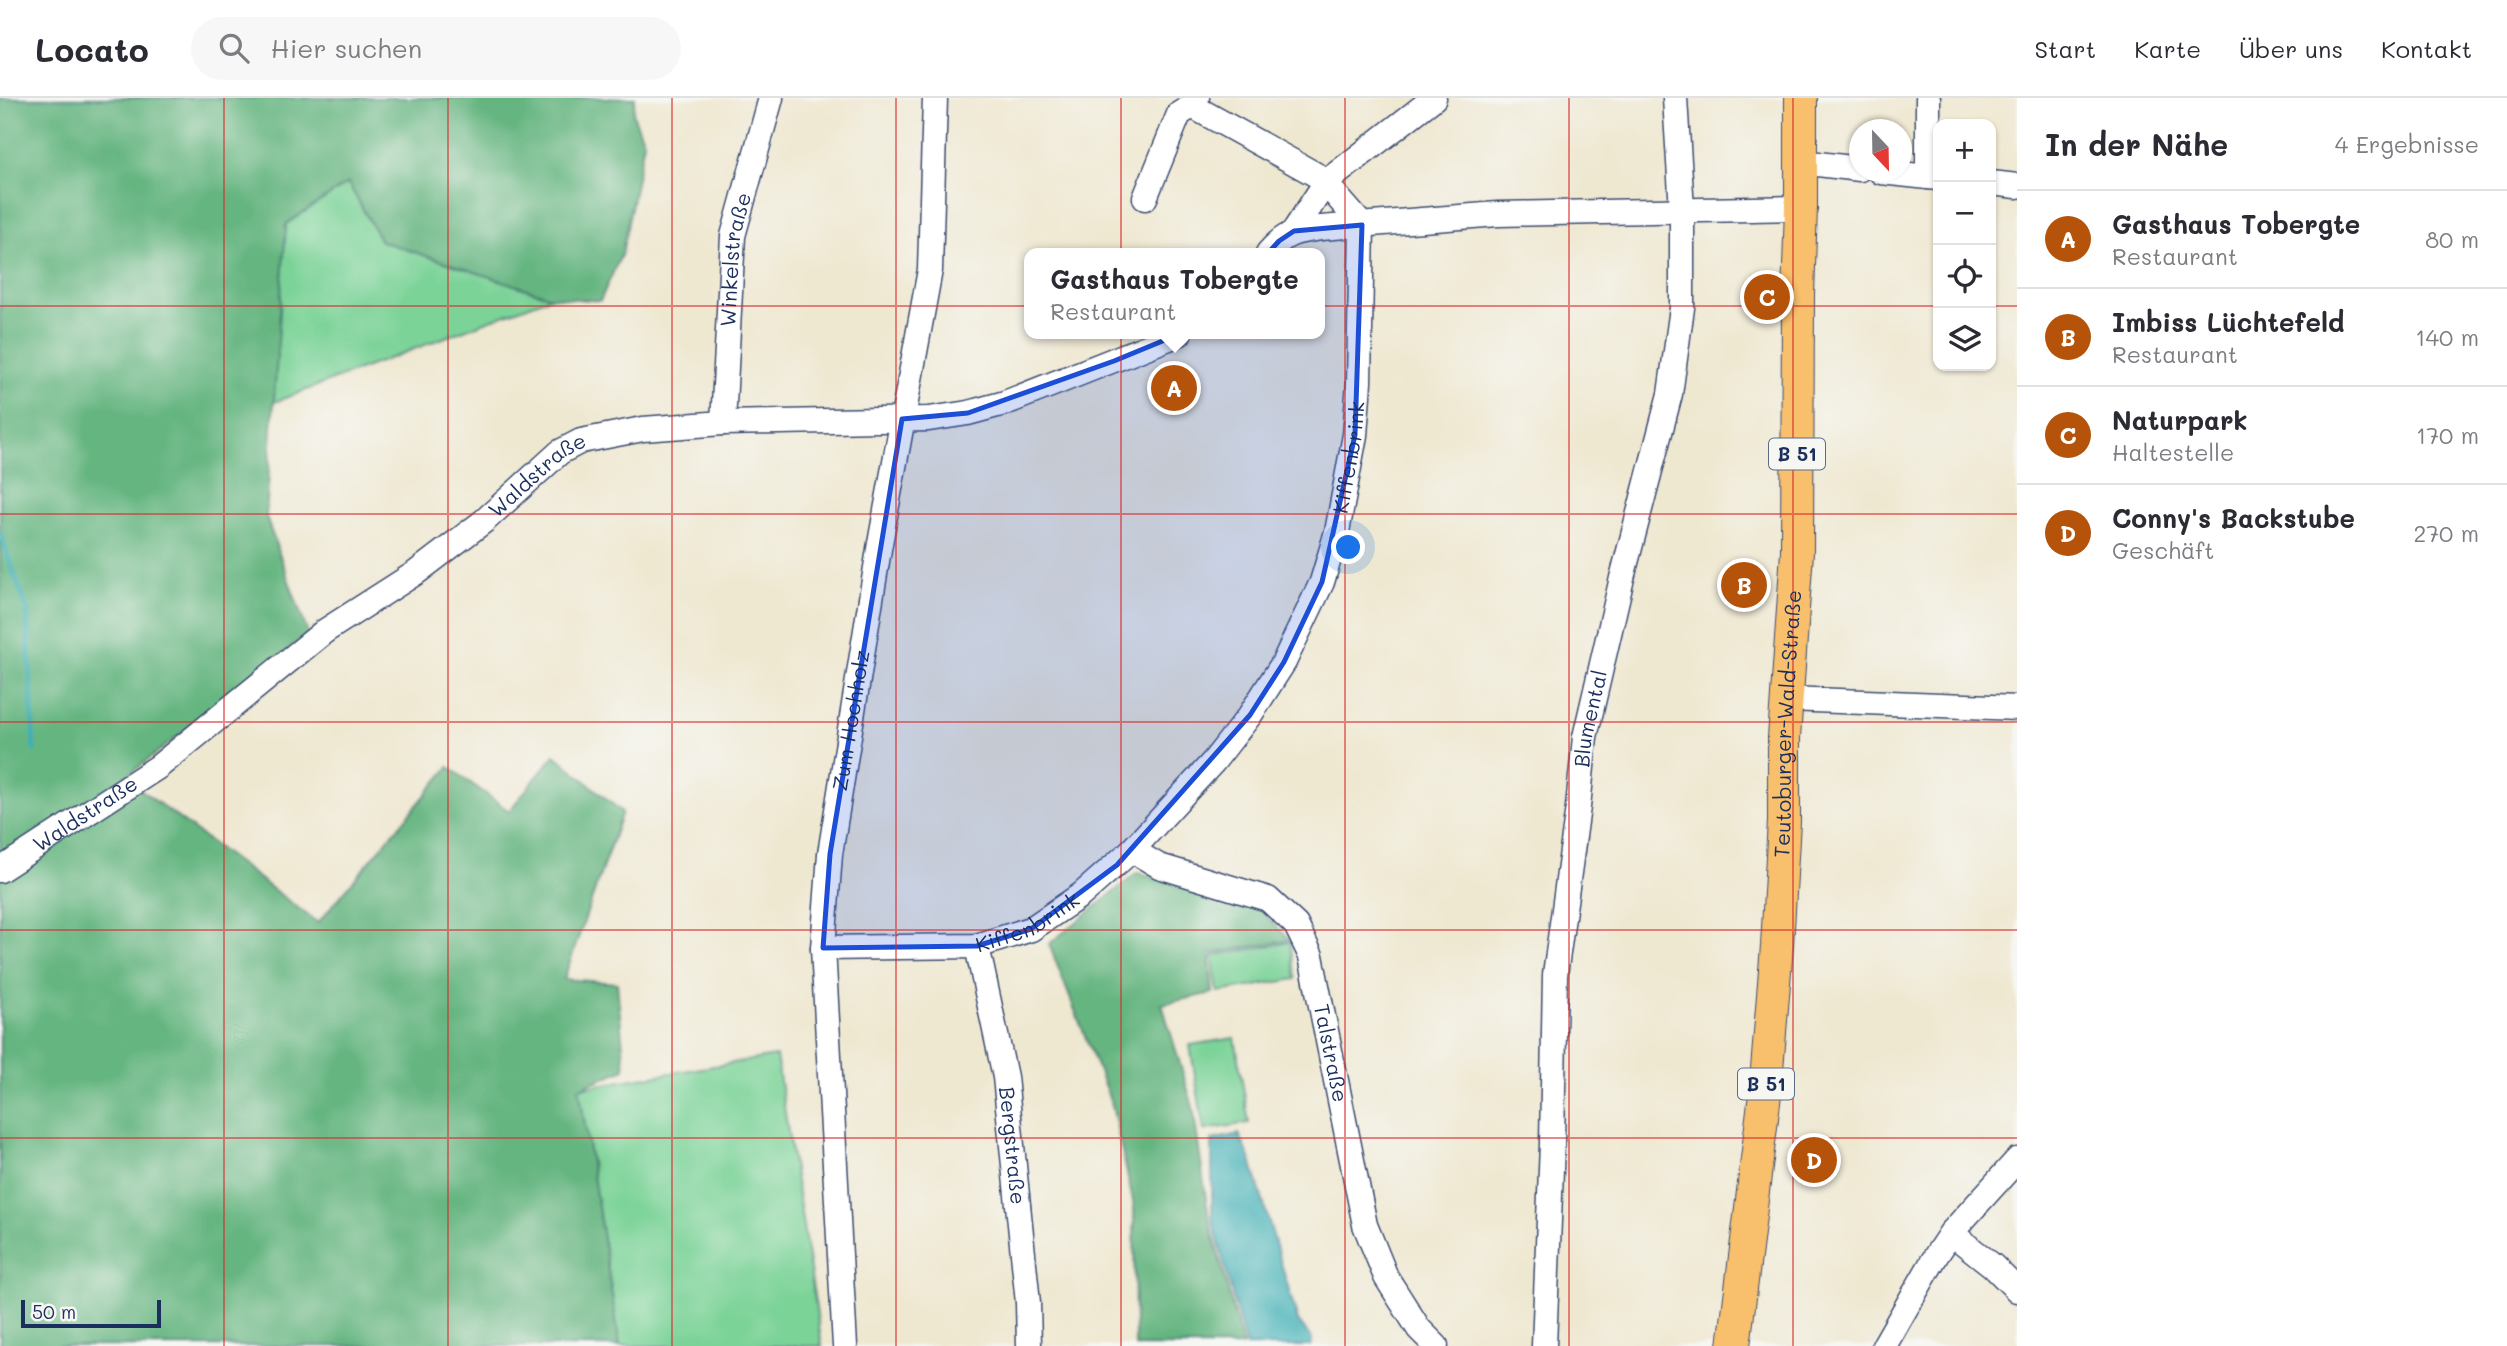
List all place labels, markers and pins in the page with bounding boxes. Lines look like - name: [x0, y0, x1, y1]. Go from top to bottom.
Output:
- pin: C: [1744, 271, 1790, 323]
- pin: A: [1151, 362, 1197, 414]
- pin: B: [1721, 559, 1767, 611]
- pin: D: [1791, 1134, 1837, 1186]

